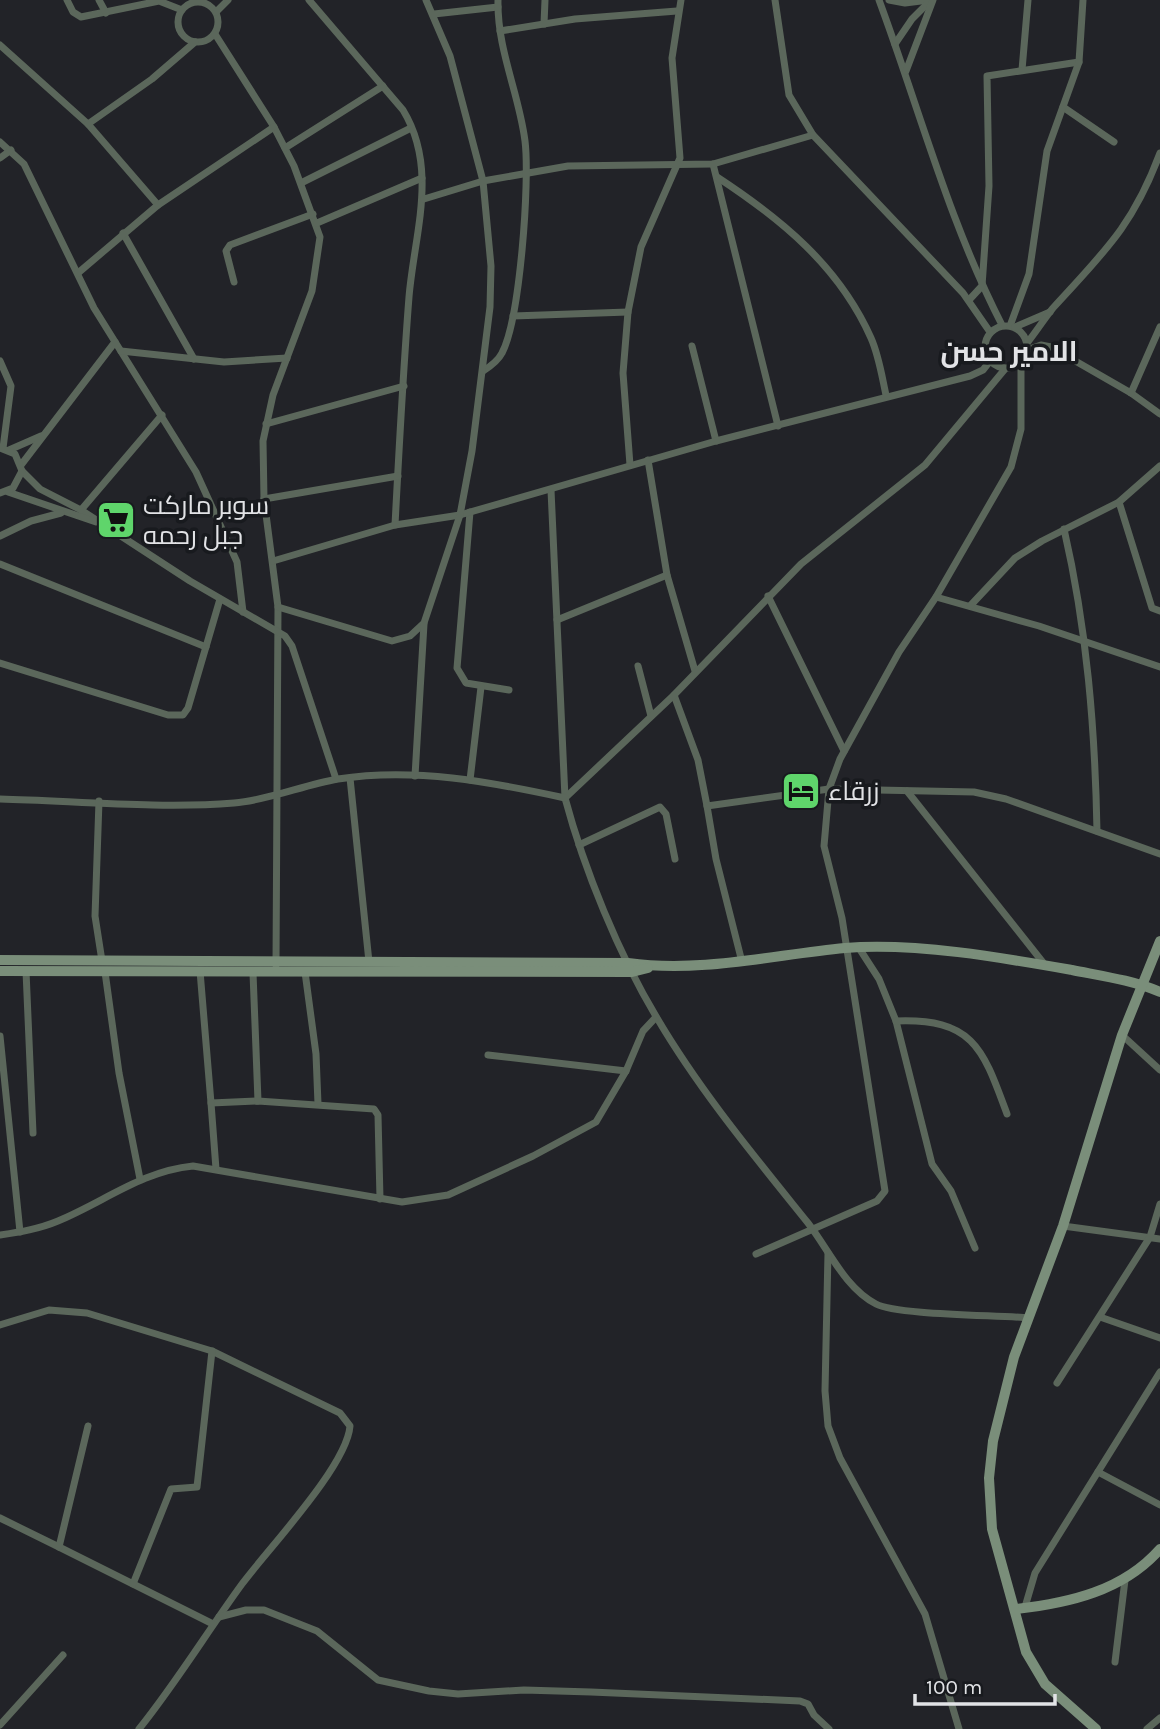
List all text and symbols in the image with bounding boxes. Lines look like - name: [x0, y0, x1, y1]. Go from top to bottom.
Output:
- district label: الامير حسن: [941, 335, 1077, 368]
- place label: سوبر ماركت جبل رحمه: [143, 490, 269, 551]
- supermarket icon: سوبر ماركت جبل رحمه: [95, 499, 137, 541]
- hotel icon: زرقاء: [780, 770, 822, 812]
- place label: زرقاء: [828, 776, 879, 807]
- scale bar: [915, 1662, 1055, 1706]
- text: 100 m: [926, 1675, 983, 1699]

